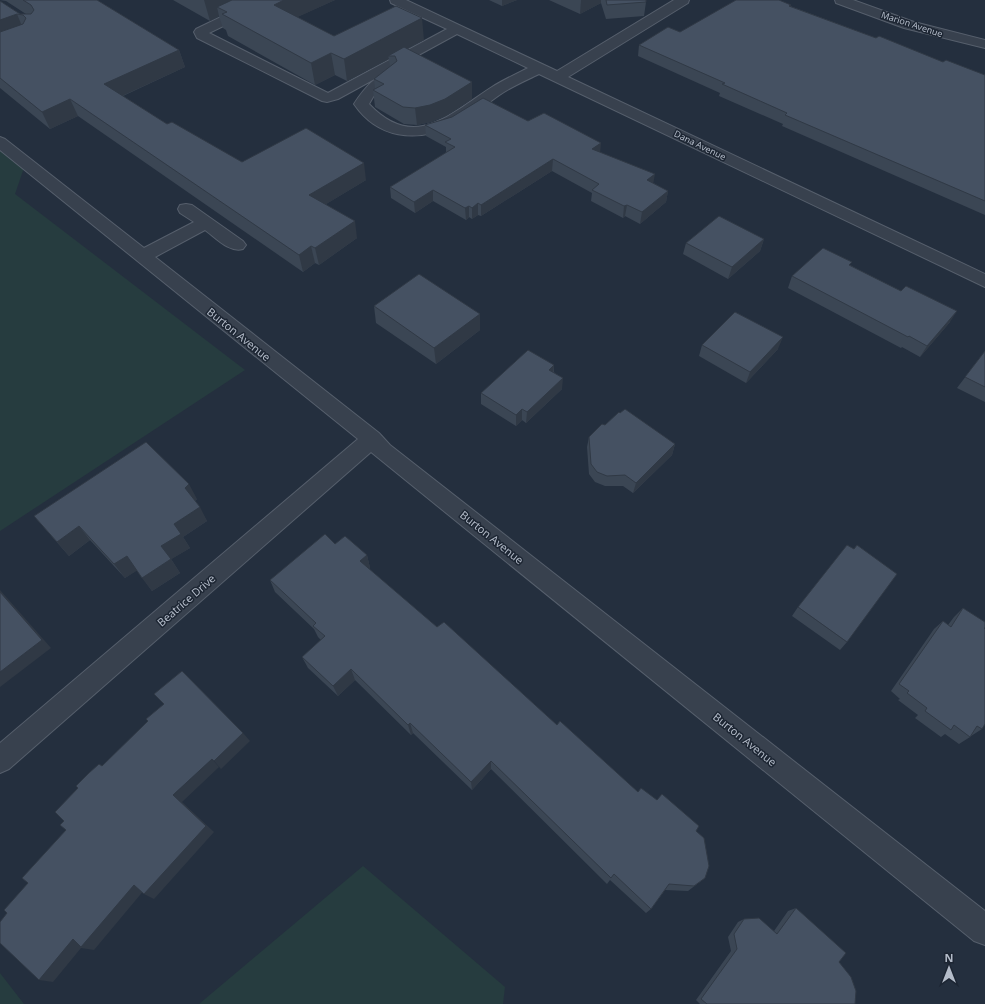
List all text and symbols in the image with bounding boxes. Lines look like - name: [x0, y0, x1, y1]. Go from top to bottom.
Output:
- street label: Marion Avenue: [879, 8, 945, 40]
- street label: Dana Avenue: [672, 127, 728, 163]
- street label: Burton Avenue: [204, 304, 274, 364]
- street label: Burton Avenue: [457, 507, 527, 567]
- street label: Beatrice Drive: [154, 571, 218, 629]
- street label: Burton Avenue: [710, 709, 780, 769]
- north arrow: [929, 948, 969, 988]
- text: N: [945, 950, 953, 965]

